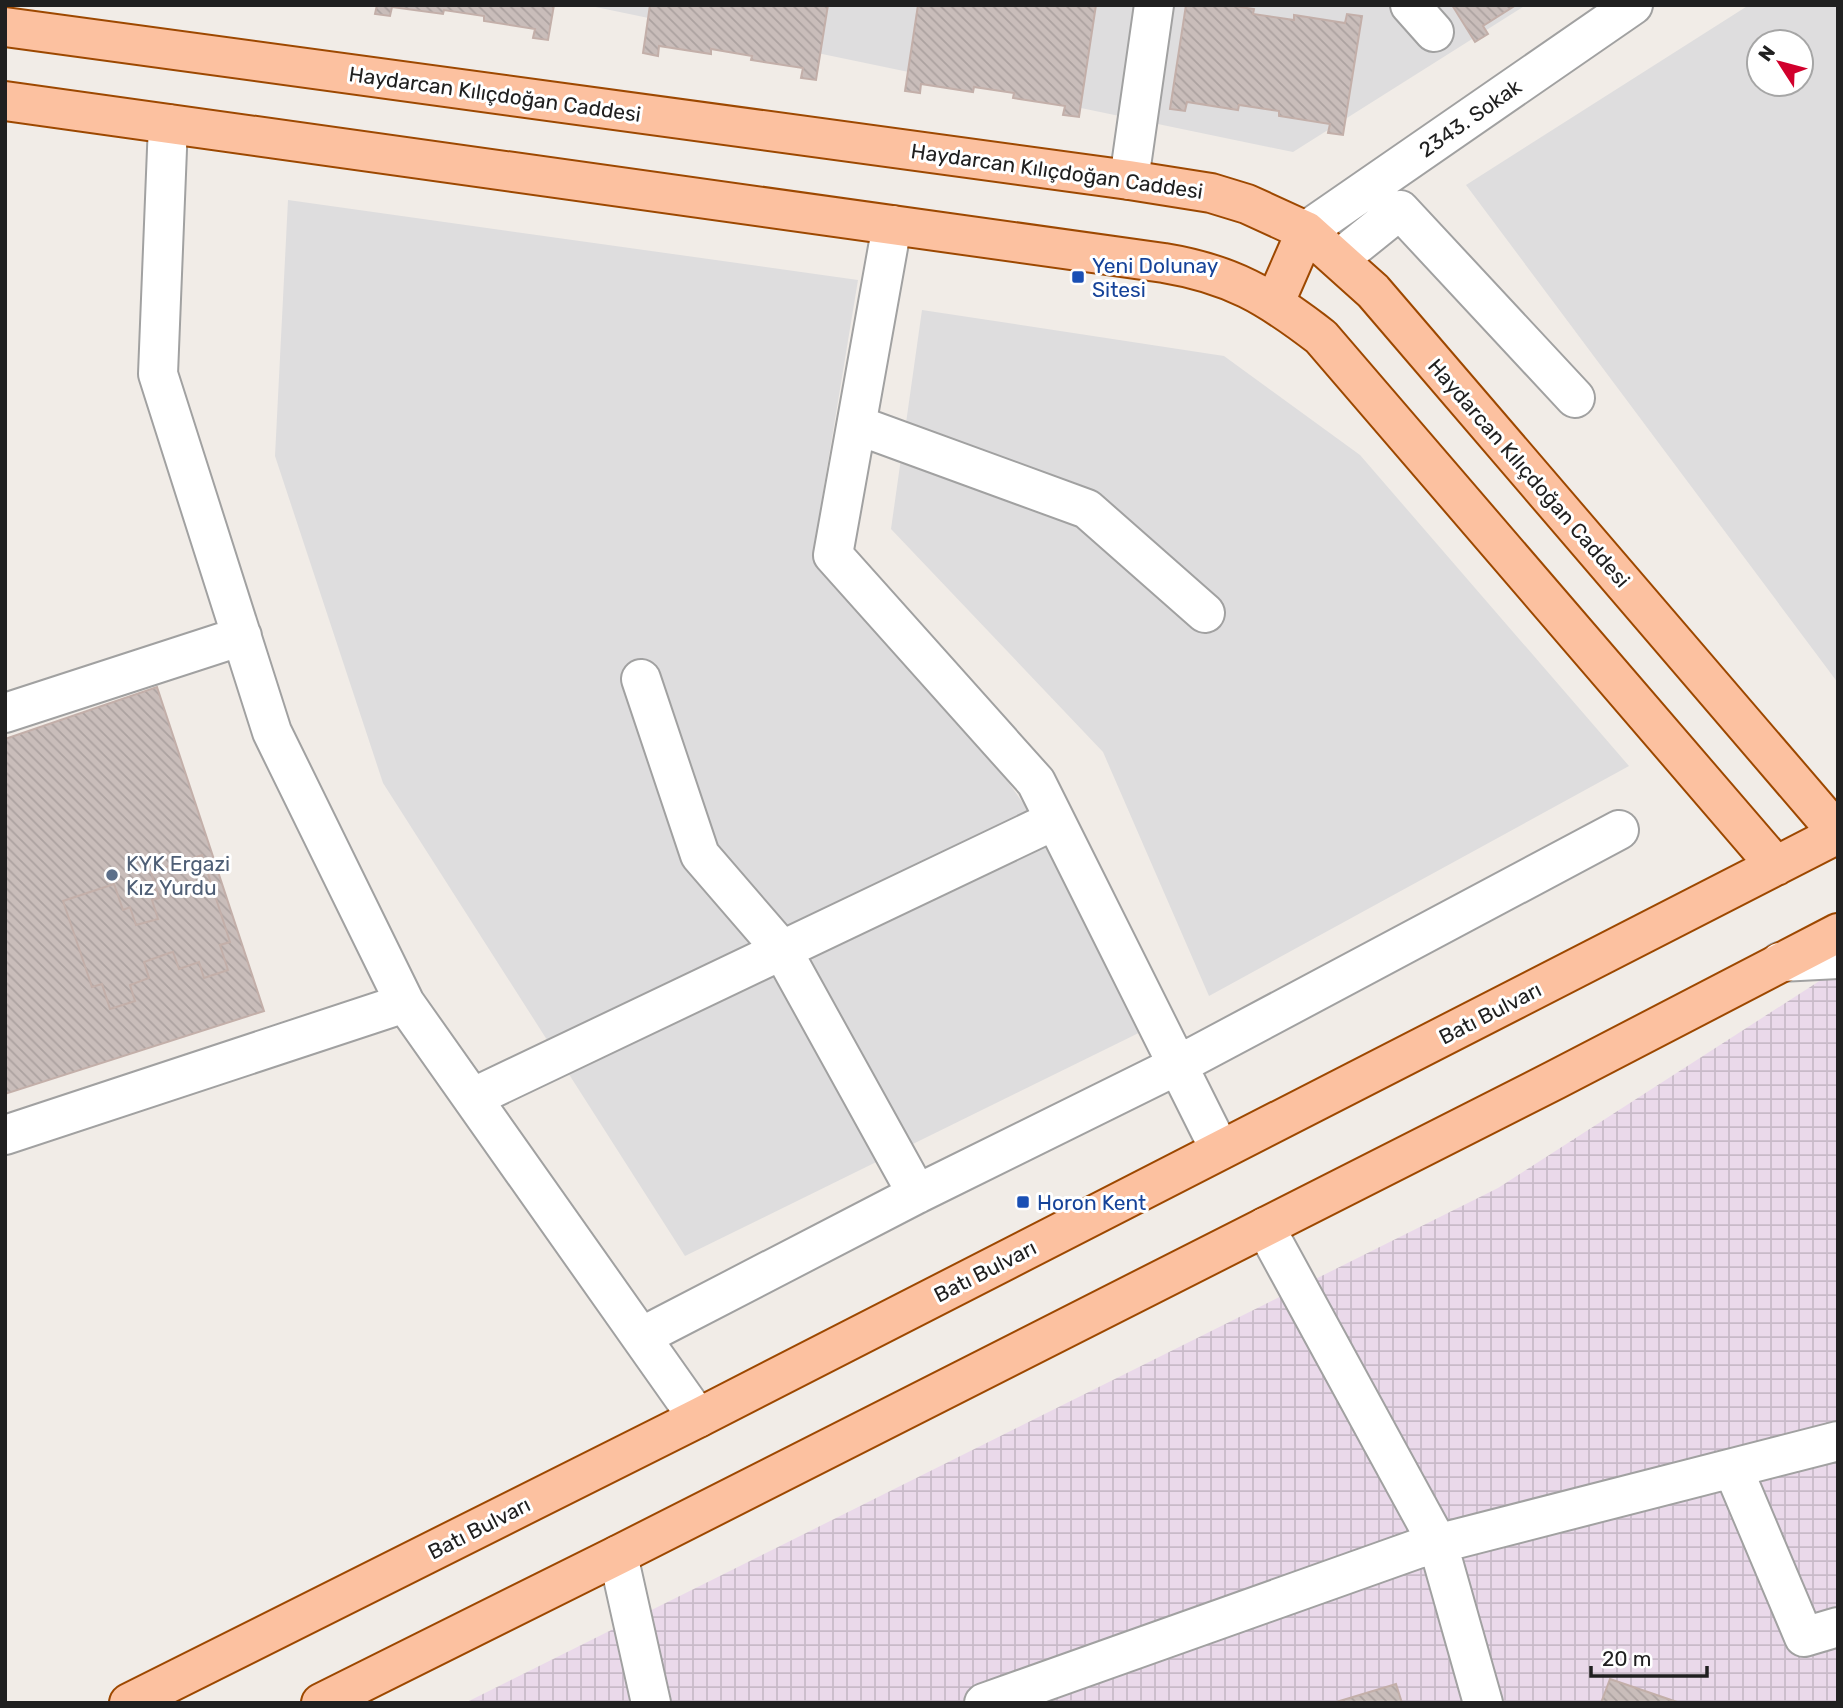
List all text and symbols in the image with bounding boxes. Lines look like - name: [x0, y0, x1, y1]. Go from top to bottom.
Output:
- north arrow: [1745, 28, 1815, 98]
- text: N: [1753, 41, 1780, 66]
- street label: Haydarcan Kılıçdoğan Caddesi: [347, 61, 643, 127]
- street label: 2343. Sokak: [1414, 73, 1526, 162]
- street label: Haydarcan Kılıçdoğan Caddesi: [909, 138, 1205, 204]
- place label: Yeni Dolunay Sitesi: [1092, 253, 1219, 302]
- marker: Yeni Dolunay Sitesi: [1070, 269, 1086, 285]
- street label: Haydarcan Kılıçdoğan Caddesi: [1423, 354, 1635, 592]
- place label: KYK Ergazi Kız Yurdu: [126, 851, 230, 900]
- marker: KYK Ergazi Kız Yurdu: [104, 867, 120, 883]
- street label: Batı Bulvarı: [1435, 977, 1545, 1049]
- place label: Horon Kent: [1037, 1190, 1146, 1215]
- marker: Horon Kent: [1015, 1194, 1031, 1210]
- street label: Batı Bulvarı: [930, 1235, 1040, 1307]
- street label: Batı Bulvarı: [424, 1492, 534, 1564]
- scale bar: [1591, 1634, 1706, 1678]
- text: 20 m: [1602, 1646, 1651, 1671]

